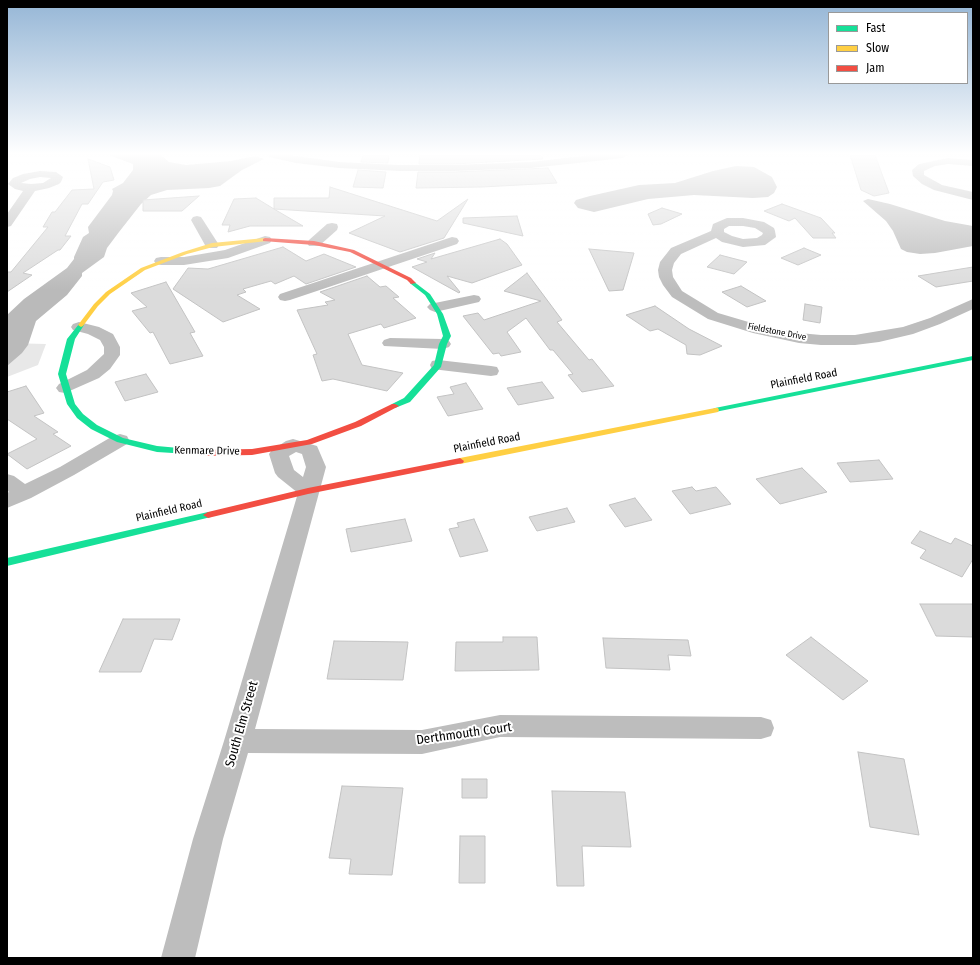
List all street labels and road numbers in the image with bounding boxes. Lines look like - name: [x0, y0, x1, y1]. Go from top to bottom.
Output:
- street label: Fieldstone Drive: [747, 321, 807, 343]
- street label: Plainfield Road: [769, 366, 839, 392]
- street label: Plainfield Road: [452, 430, 522, 456]
- street label: Kenmare Drive: [174, 444, 240, 458]
- street label: Plainfield Road: [134, 497, 204, 525]
- street label: South Elm Street: [222, 679, 262, 769]
- street label: Derthmouth Court: [415, 720, 513, 748]

